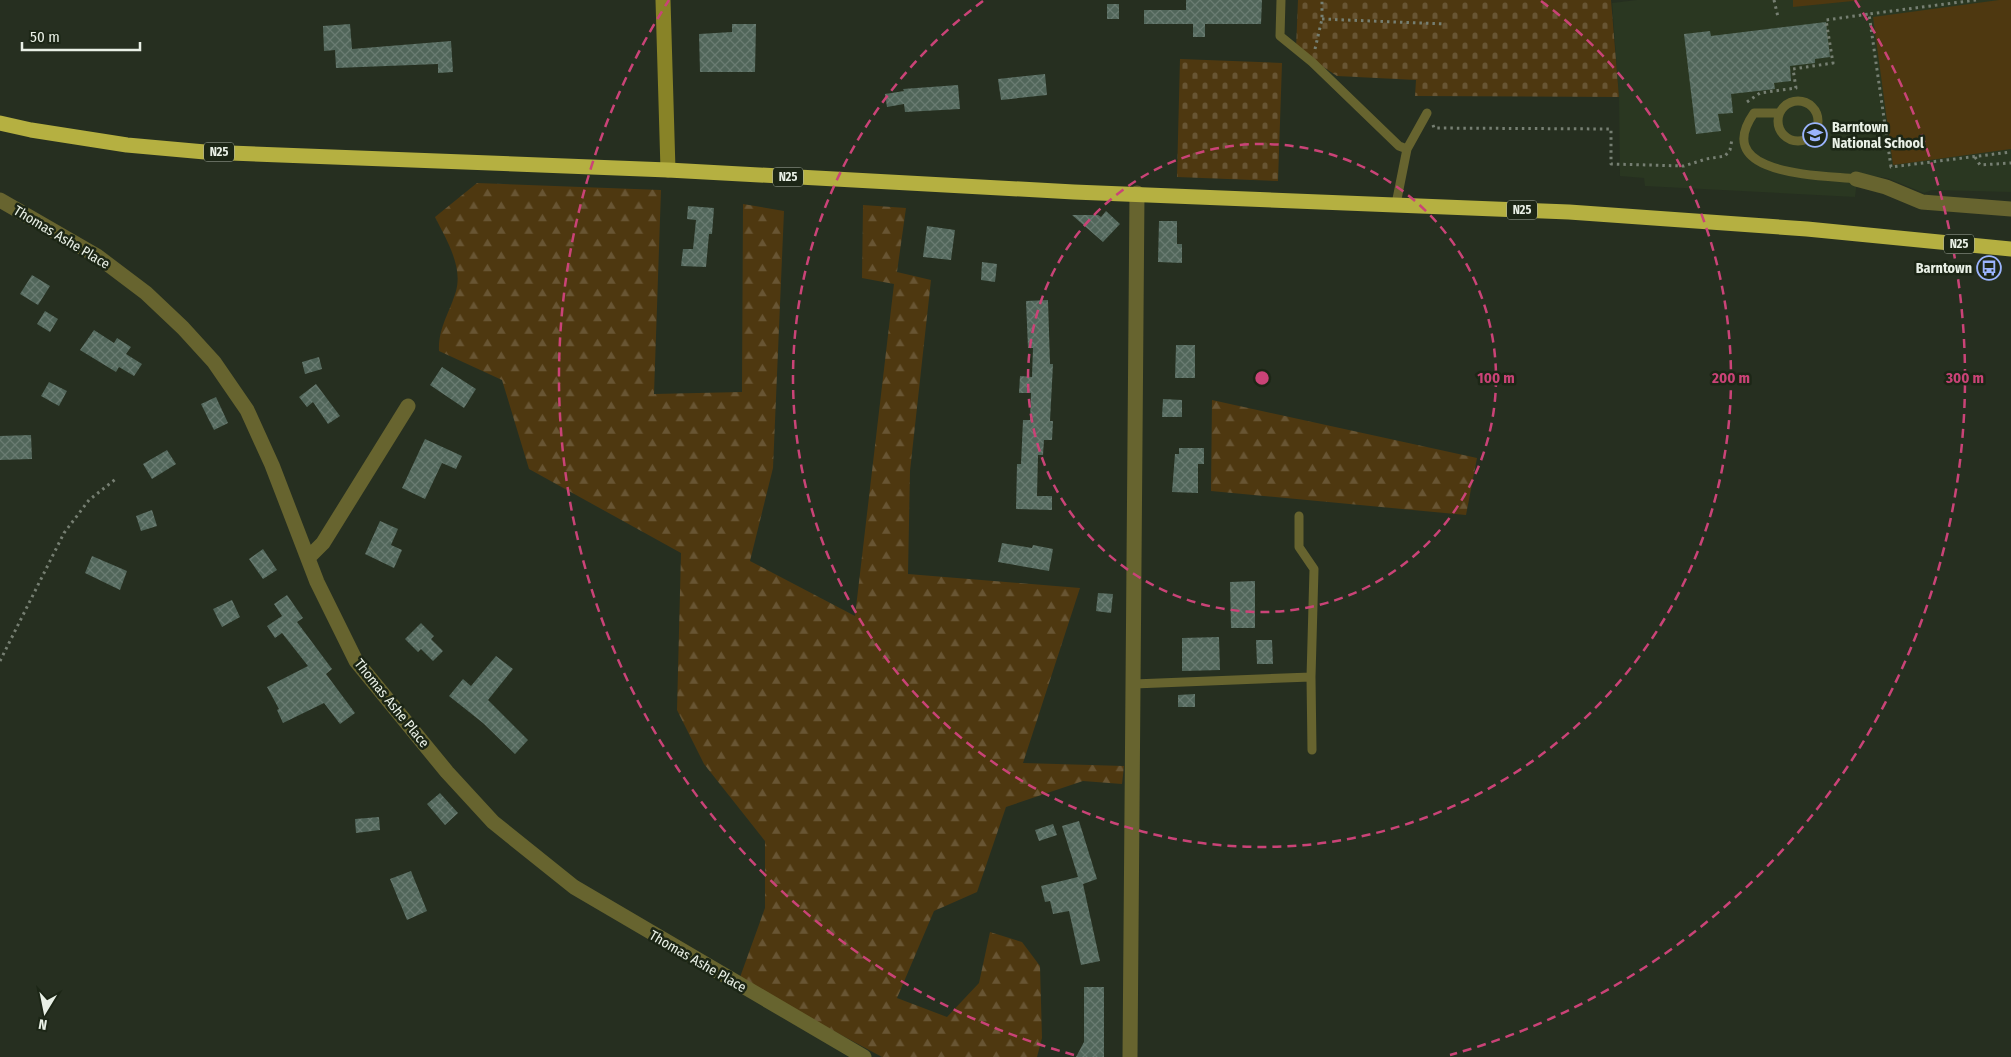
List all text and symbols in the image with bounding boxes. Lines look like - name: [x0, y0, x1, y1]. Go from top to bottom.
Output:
- scale bar: [22, 20, 140, 52]
- text: 50 m: [30, 28, 60, 46]
- place label: Barntown National School: [1832, 119, 1924, 152]
- school or university icon: Barntown National School: [1802, 122, 1828, 148]
- road number: N25: [204, 142, 234, 162]
- road number: N25: [773, 168, 803, 186]
- road number: N25: [1507, 200, 1537, 220]
- street label: Thomas Ashe Place: [11, 202, 113, 273]
- road number: N25: [1944, 234, 1974, 253]
- bus stop icon: Barntown: [1976, 255, 2002, 281]
- place label: Barntown: [1916, 260, 1972, 277]
- centre of rings: [1253, 369, 1271, 387]
- text: 100 m: [1477, 369, 1515, 387]
- text: 200 m: [1711, 369, 1750, 387]
- text: 300 m: [1945, 369, 1984, 387]
- street label: Thomas Ashe Place: [351, 656, 433, 751]
- street label: Thomas Ashe Place: [646, 927, 749, 996]
- north arrow: [20, 987, 70, 1037]
- text: N: [37, 1015, 48, 1033]

